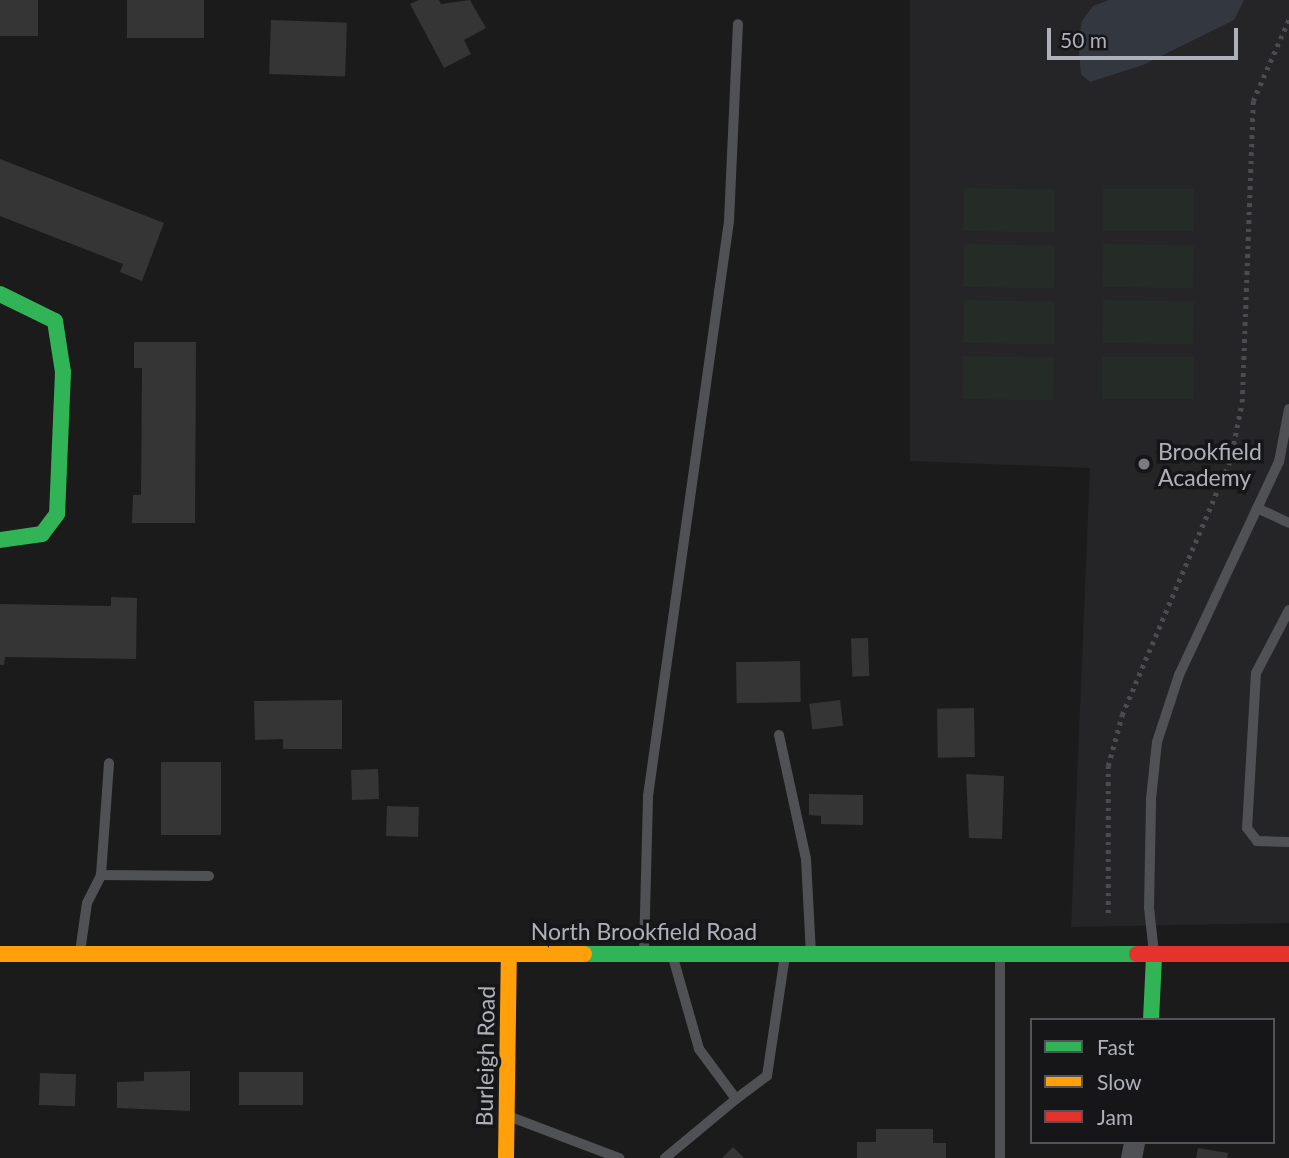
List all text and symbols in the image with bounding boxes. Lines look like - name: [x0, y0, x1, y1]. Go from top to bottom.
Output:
- scale bar: [1051, 14, 1242, 58]
- text: 50 m: [1060, 27, 1107, 52]
- place label: Brookfield Academy: [1158, 437, 1262, 491]
- marker: Brookfield Academy: [1136, 456, 1152, 472]
- street label: North Brookfield Road: [531, 917, 757, 945]
- street label: Burleigh Road: [470, 985, 500, 1127]
- legend: [1030, 1018, 1275, 1144]
- text: Fast: [1097, 1034, 1134, 1059]
- text: Slow: [1097, 1069, 1141, 1094]
- text: Jam: [1097, 1104, 1133, 1129]

